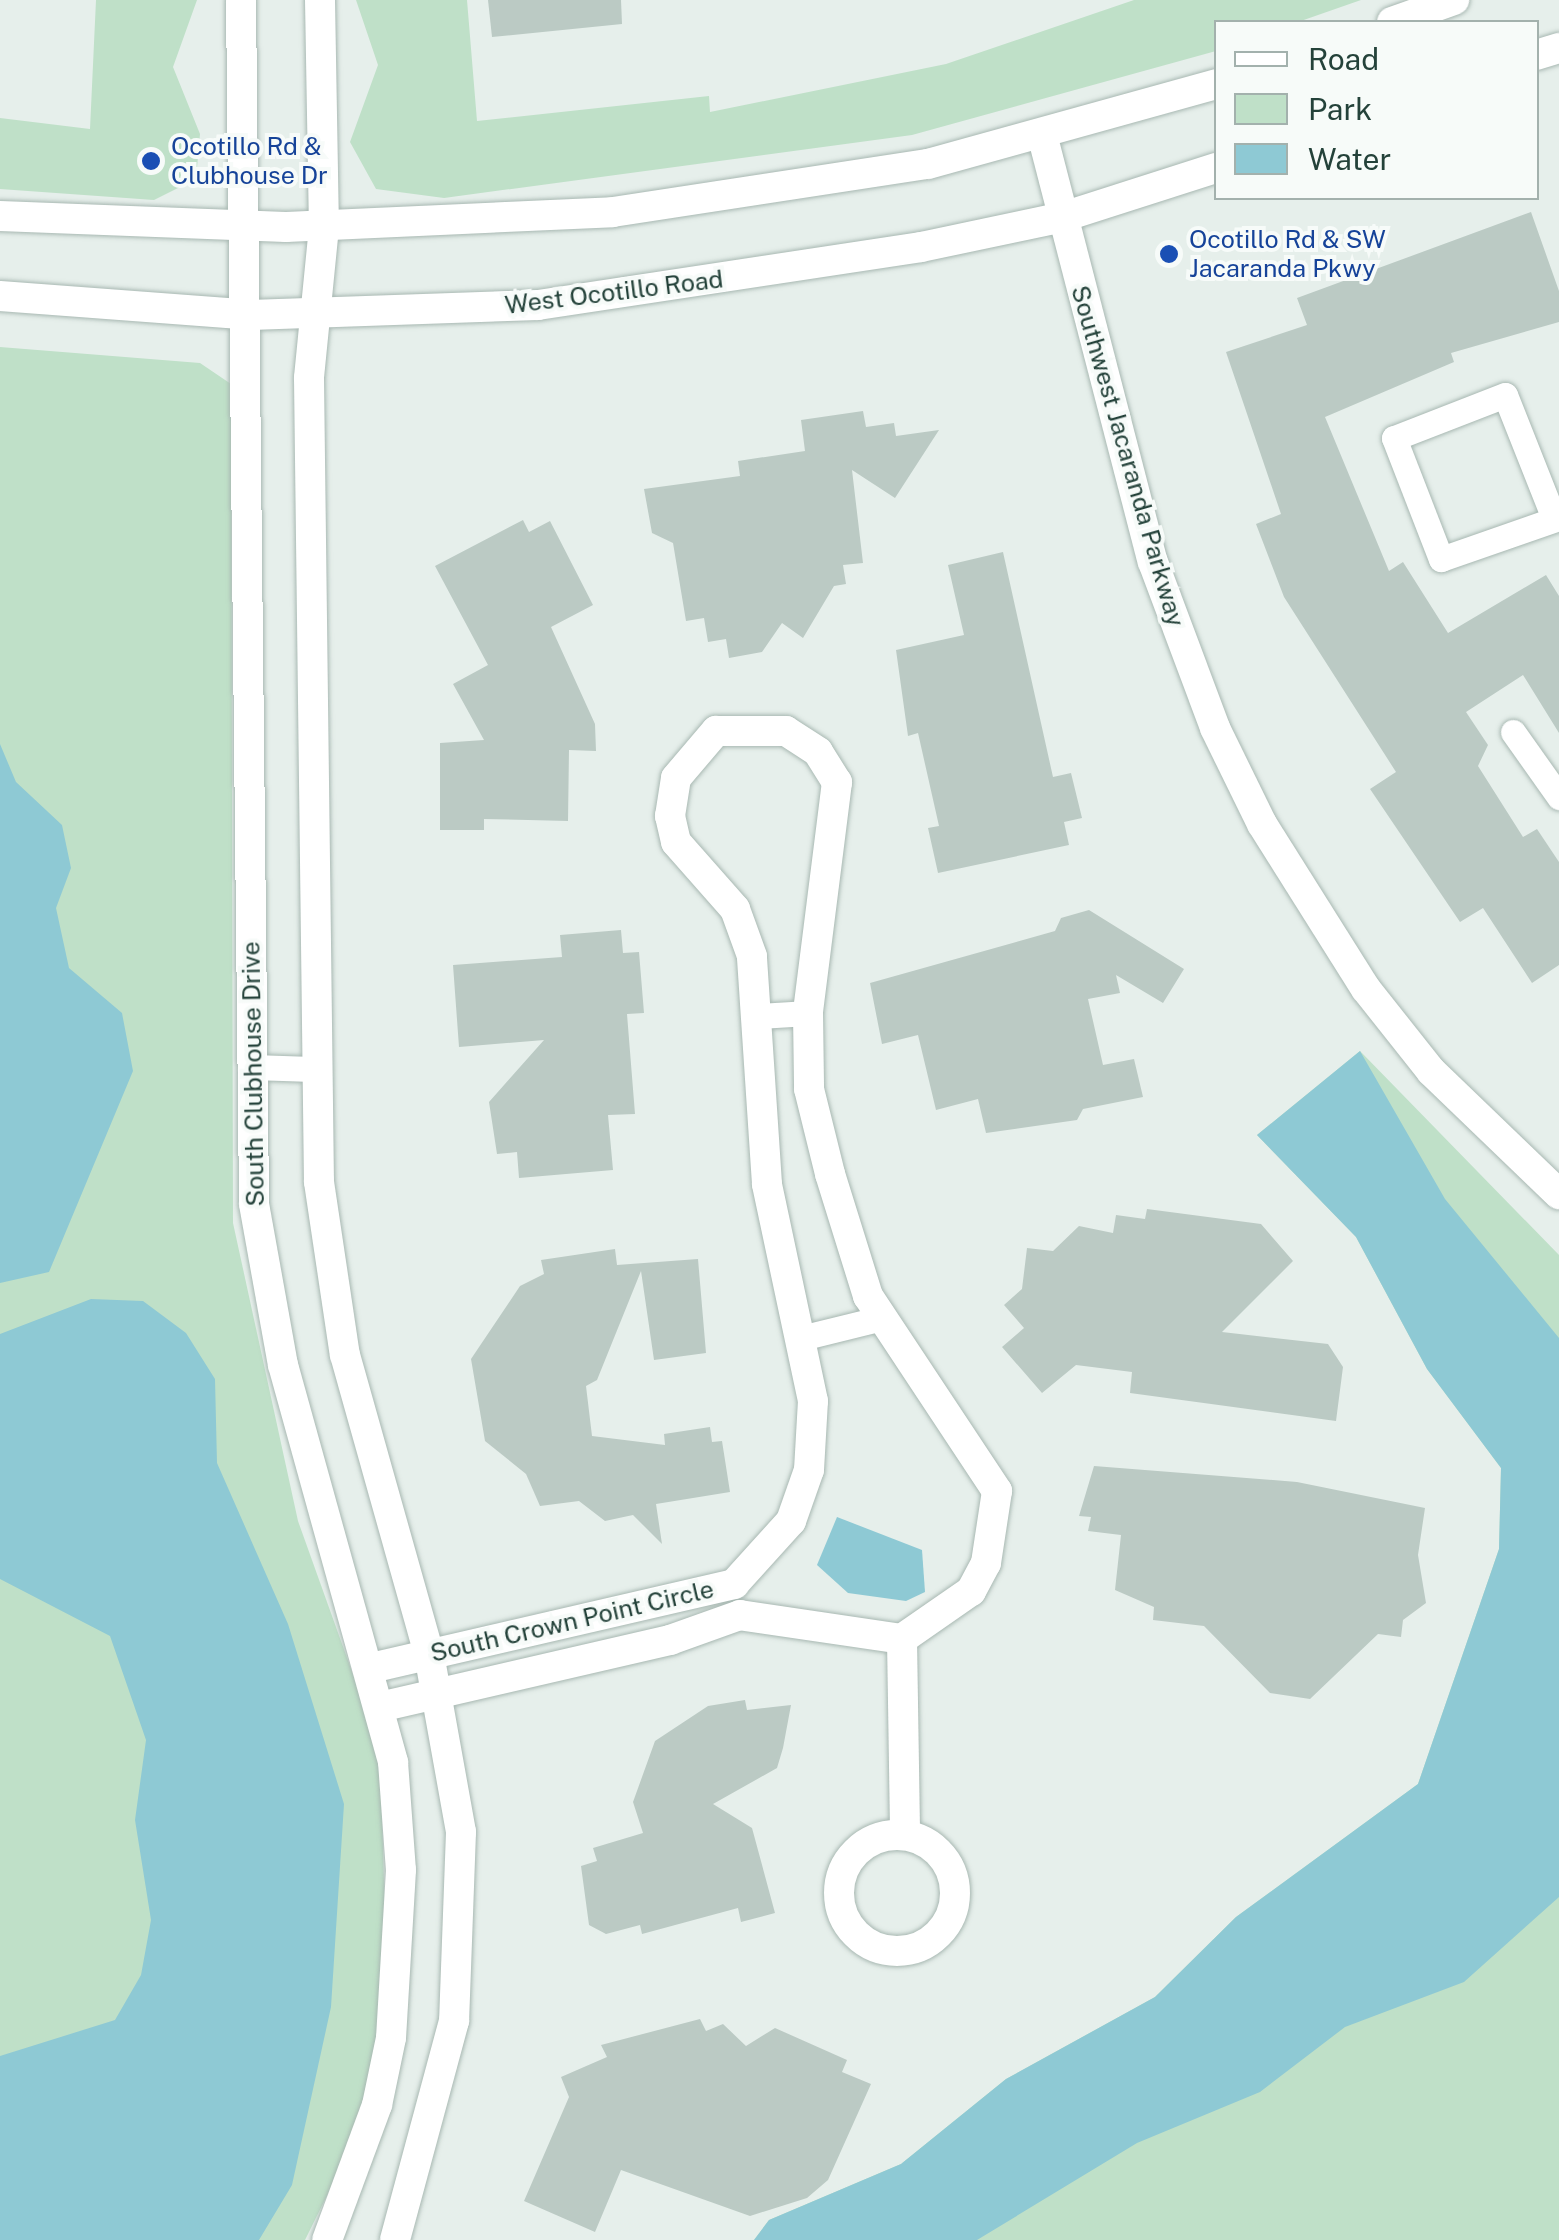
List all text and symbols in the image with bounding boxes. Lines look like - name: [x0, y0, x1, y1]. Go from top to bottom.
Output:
- legend: [1214, 20, 1539, 200]
- text: Road: [1308, 41, 1379, 77]
- text: Park: [1308, 91, 1372, 127]
- place label: Ocotillo Rd & Clubhouse Dr: [171, 132, 328, 191]
- text: Water: [1308, 141, 1391, 177]
- marker: Ocotillo Rd & Clubhouse Dr: [140, 150, 162, 172]
- place label: Ocotillo Rd & SW Jacaranda Pkwy: [1189, 225, 1386, 284]
- marker: Ocotillo Rd & SW Jacaranda Pkwy: [1158, 243, 1180, 265]
- street label: West Ocotillo Road: [503, 264, 725, 320]
- street label: Southwest Jacaranda Parkway: [1065, 282, 1191, 630]
- street label: South Clubhouse Drive: [236, 941, 270, 1207]
- street label: South Crown Point Circle: [427, 1574, 717, 1668]

